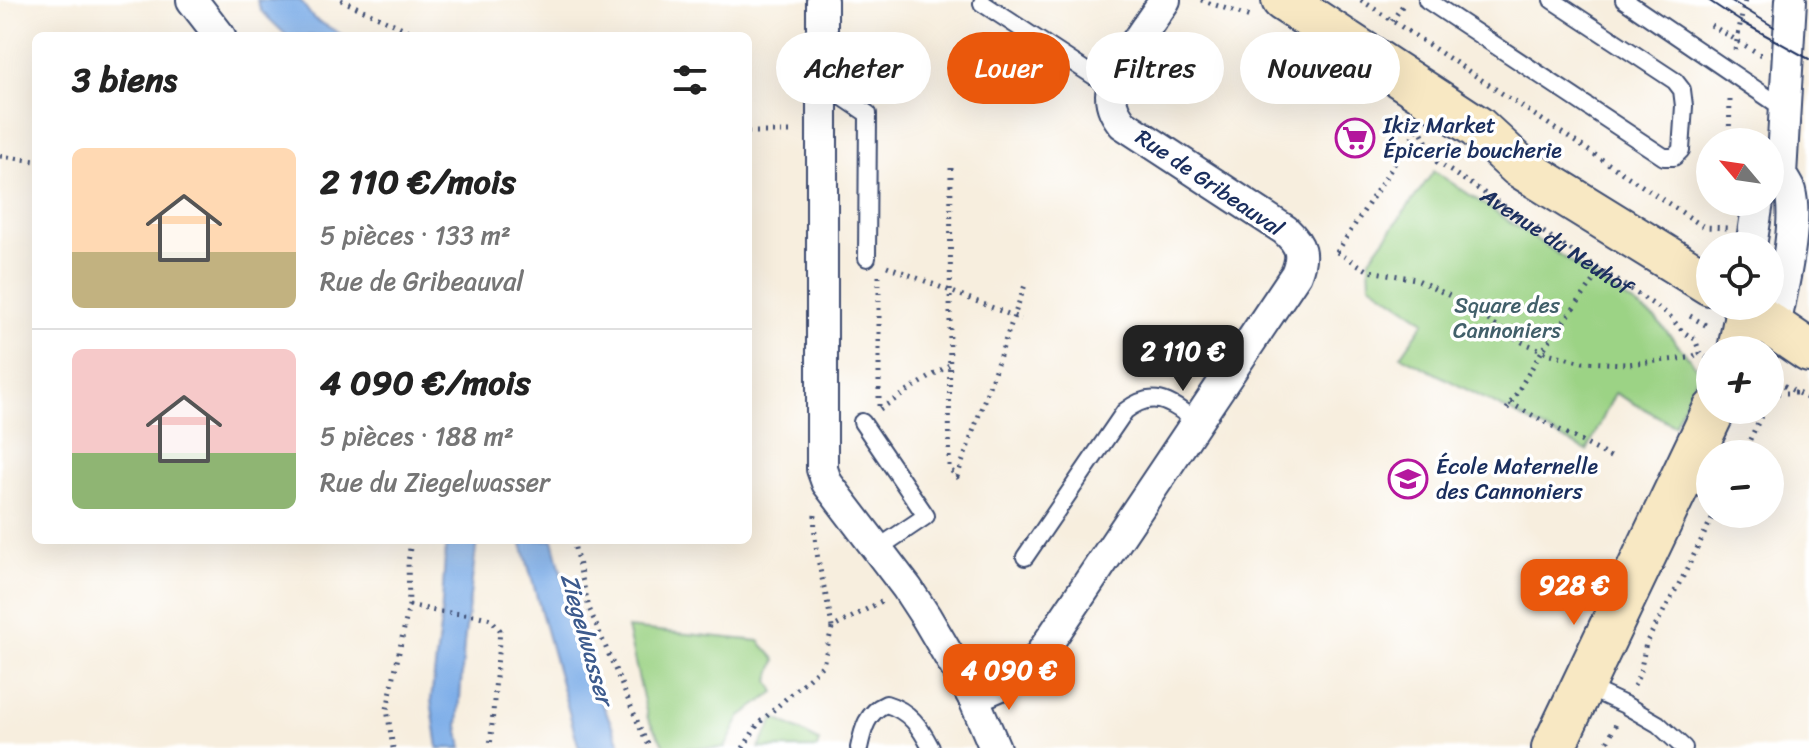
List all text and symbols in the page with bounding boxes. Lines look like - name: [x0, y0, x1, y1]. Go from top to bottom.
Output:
- chip: Acheter: [776, 32, 931, 104]
- chip: Louer: [947, 32, 1070, 104]
- chip: Filtres: [1086, 32, 1224, 104]
- chip: Nouveau: [1240, 32, 1400, 104]
- text: 3 biens: [72, 50, 177, 110]
- icon: filters: [668, 58, 712, 102]
- place label: Ikiz Market Épicerie boucherie: [1382, 106, 1562, 170]
- supermarket icon: Ikiz Market Épicerie boucherie: [1334, 117, 1376, 159]
- street label: Rue de Gribeauval: [1127, 118, 1293, 247]
- north arrow: [1696, 128, 1784, 216]
- map controls: [1696, 128, 1784, 528]
- text: 2 110 €/mois: [320, 152, 516, 212]
- street label: Avenue du Neuhof: [1472, 176, 1643, 307]
- icon: home: [136, 180, 232, 276]
- text: 5 pièces · 133 m²: [320, 212, 511, 258]
- button: locate: [1696, 232, 1784, 320]
- text: Rue de Gribeauval: [320, 258, 524, 304]
- park label: Square des Cannoniers: [1453, 286, 1562, 350]
- pin: 2 110 €: [1109, 325, 1257, 393]
- text: 2 110 €: [1141, 328, 1225, 374]
- button: +: [1696, 336, 1784, 424]
- text: 4 090 €/mois: [320, 353, 531, 413]
- icon: home: [136, 381, 232, 477]
- text: 5 pièces · 188 m²: [320, 413, 514, 459]
- button: −: [1696, 440, 1784, 528]
- place label: École Maternelle des Cannoniers: [1436, 447, 1599, 511]
- school or university icon: École Maternelle des Cannoniers: [1387, 458, 1429, 500]
- text: Rue du Ziegelwasser: [320, 459, 550, 505]
- pin: 928 €: [1518, 559, 1630, 627]
- text: 928 €: [1539, 562, 1609, 608]
- water label: Ziegelwasser: [548, 568, 627, 714]
- pin: 4 090 €: [935, 644, 1083, 712]
- text: 4 090 €: [961, 647, 1057, 693]

